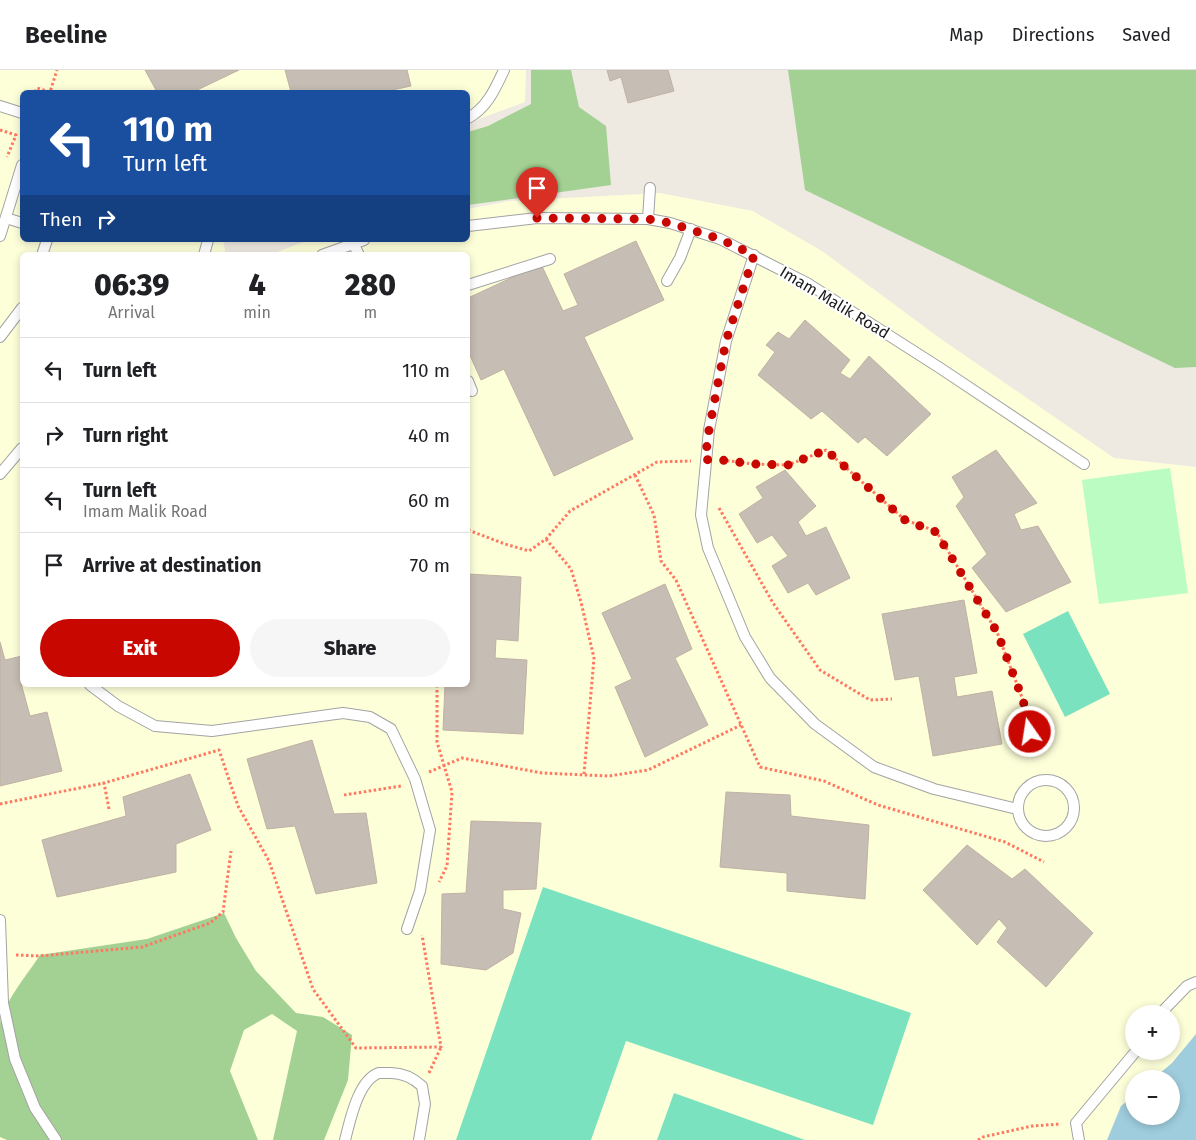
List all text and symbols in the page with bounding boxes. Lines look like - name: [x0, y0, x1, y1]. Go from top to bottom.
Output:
- text: Beeline: [25, 21, 107, 49]
- text: Map: [949, 24, 984, 46]
- text: Directions: [1012, 24, 1094, 46]
- text: Saved: [1122, 24, 1171, 46]
- text: 110 m: [123, 108, 213, 150]
- icon: left: [40, 110, 105, 175]
- text: Turn left: [123, 150, 207, 177]
- pin: [516, 167, 558, 218]
- icon: arrive: [523, 174, 551, 202]
- icon: right: [92, 205, 120, 233]
- text: Then: [40, 208, 82, 231]
- street label: Imam Malik Road: [776, 262, 893, 343]
- text: 06:39: [94, 267, 169, 303]
- text: 4: [248, 267, 266, 303]
- text: 280: [345, 267, 396, 303]
- text: Arrival: [108, 303, 155, 322]
- text: min: [243, 303, 271, 322]
- text: m: [364, 303, 377, 322]
- icon: left: [40, 356, 68, 384]
- text: Turn left: [83, 359, 157, 382]
- text: 110 m: [402, 359, 450, 382]
- icon: right: [40, 421, 68, 449]
- text: Turn right: [83, 424, 168, 447]
- text: 40 m: [408, 424, 450, 447]
- text: Turn left: [83, 479, 157, 502]
- icon: left: [40, 486, 68, 514]
- text: 60 m: [408, 489, 450, 512]
- text: Imam Malik Road: [83, 502, 208, 521]
- icon: arrive: [40, 551, 68, 579]
- text: Arrive at destination: [83, 554, 262, 577]
- text: 70 m: [410, 554, 450, 577]
- button: Exit: [40, 619, 240, 677]
- button: Share: [250, 619, 450, 677]
- position arrow: [1003, 705, 1055, 757]
- map controls: [1125, 1005, 1180, 1125]
- button: +: [1125, 1005, 1180, 1060]
- button: −: [1125, 1070, 1180, 1125]

